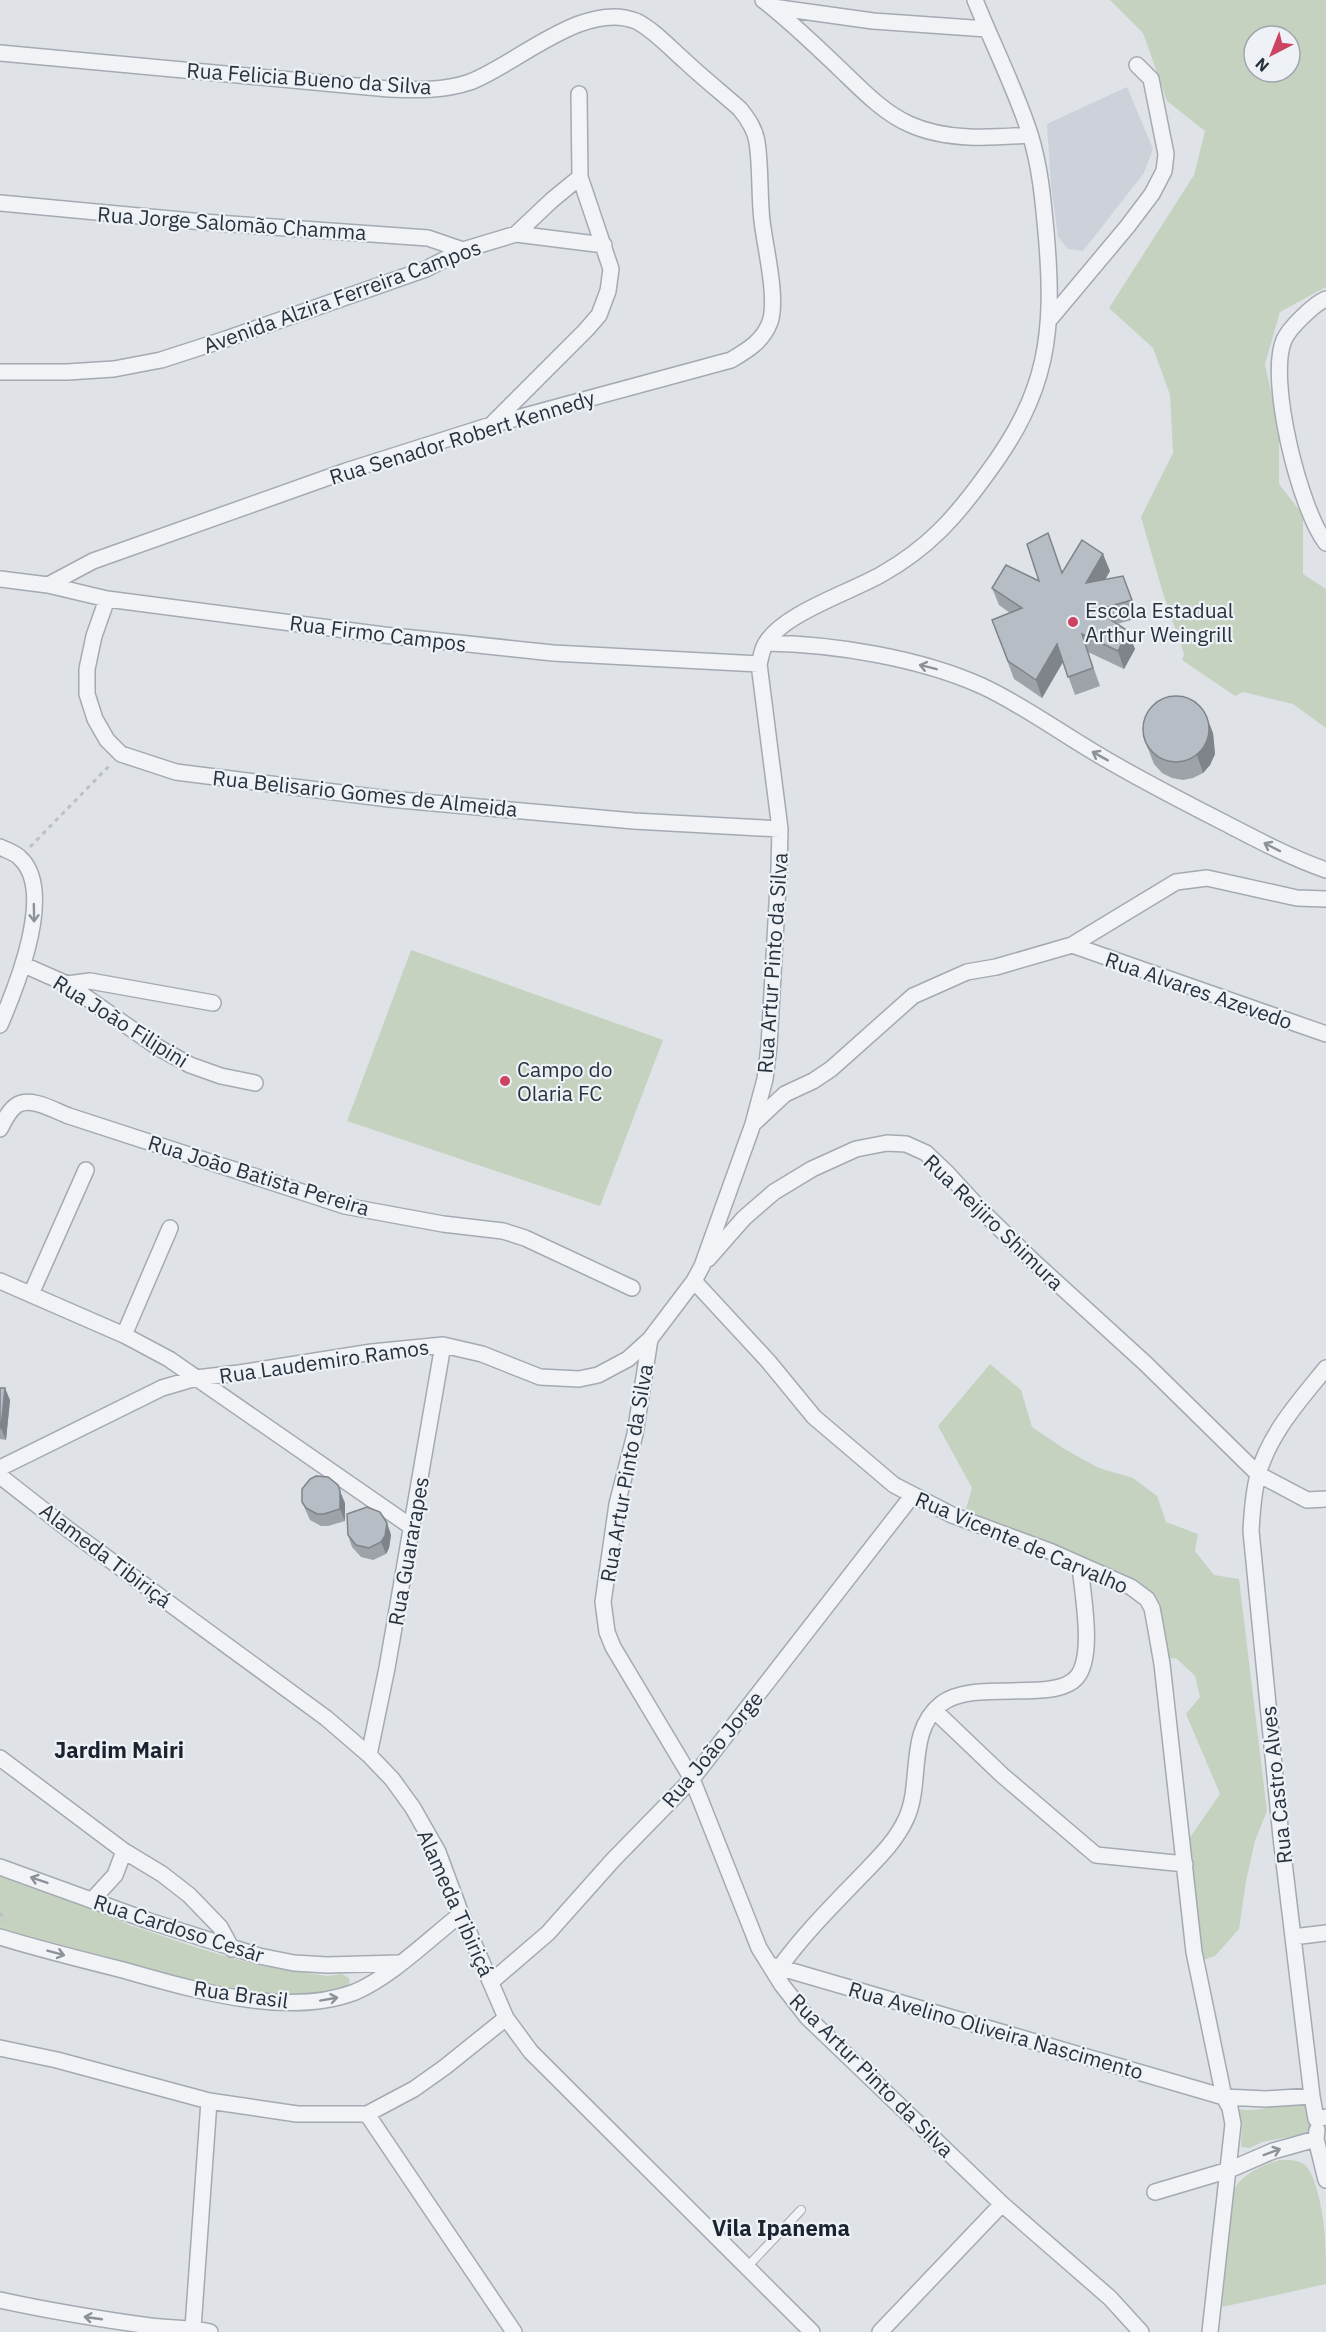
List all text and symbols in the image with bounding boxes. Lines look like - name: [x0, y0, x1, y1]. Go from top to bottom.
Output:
- north arrow: [1242, 24, 1302, 84]
- text: N: [1251, 54, 1273, 76]
- street label: Rua Felicia Bueno da Silva: [185, 55, 433, 101]
- street label: Rua Jorge Salomão Chamma: [96, 200, 368, 246]
- street label: Avenida Alzira Ferreira Campos: [199, 233, 485, 359]
- street label: Rua Senador Robert Kennedy: [326, 383, 599, 491]
- place label: Escola Estadual Arthur Weingrill: [1085, 596, 1234, 648]
- street label: Rua Firmo Campos: [288, 608, 468, 658]
- marker: Escola Estadual Arthur Weingrill: [1066, 615, 1080, 629]
- one-way arrow: [918, 661, 937, 673]
- one-way arrow: [1092, 749, 1109, 761]
- street label: Rua Belisario Gomes de Almeida: [211, 763, 519, 823]
- one-way arrow: [1264, 841, 1282, 852]
- street label: Rua Artur Pinto da Silva: [750, 852, 794, 1074]
- one-way arrow: [28, 902, 39, 922]
- street label: Rua Alvares Azevedo: [1102, 945, 1296, 1035]
- street label: Rua João Filipini: [48, 968, 194, 1074]
- place label: Campo do Olaria FC: [517, 1055, 612, 1107]
- marker: Campo do Olaria FC: [498, 1074, 512, 1088]
- street label: Rua João Batista Pereira: [145, 1128, 373, 1222]
- street label: Rua Reijiro Shimura: [918, 1148, 1070, 1296]
- street label: Rua Laudemiro Ramos: [217, 1332, 431, 1390]
- street label: Rua Artur Pinto da Silva: [593, 1362, 659, 1584]
- street label: Rua Guararapes: [381, 1474, 435, 1628]
- street label: Rua Vicente de Carvalho: [911, 1484, 1133, 1600]
- street label: Alameda Tibiriçá: [34, 1496, 178, 1614]
- street label: Rua João Jorge: [655, 1685, 769, 1813]
- street label: Rua Castro Alves: [1254, 1705, 1298, 1865]
- district label: Jardim Mairi: [54, 1735, 184, 1764]
- street label: Alameda Tibiriçá: [411, 1825, 501, 1981]
- one-way arrow: [31, 1874, 49, 1885]
- street label: Rua Cardoso Cesár: [90, 1887, 268, 1969]
- one-way arrow: [47, 1948, 66, 1959]
- street label: Rua Brasil: [192, 1974, 290, 2015]
- street label: Rua Avelino Oliveira Nascimento: [845, 1974, 1147, 2086]
- street label: Rua Artur Pinto da Silva: [784, 1987, 960, 2163]
- one-way arrow: [319, 1993, 339, 2004]
- one-way arrow: [1262, 2146, 1281, 2157]
- district label: Vila Ipanema: [712, 2213, 850, 2242]
- one-way arrow: [84, 2313, 103, 2324]

